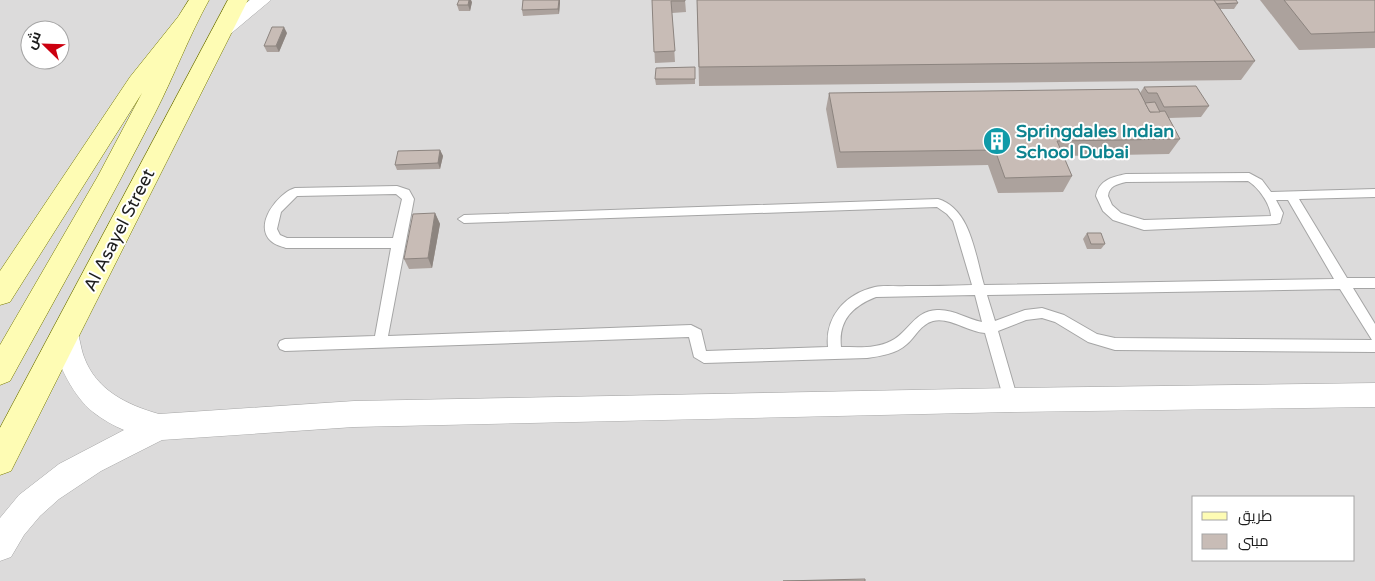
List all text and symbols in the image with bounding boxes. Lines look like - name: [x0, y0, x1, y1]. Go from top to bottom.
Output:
- north arrow: [20, 20, 70, 70]
- text: ش: [22, 28, 45, 52]
- place label: Springdales Indian School Dubai: [1016, 120, 1174, 163]
- building icon: Springdales Indian School Dubai: [982, 126, 1012, 156]
- street label: Al Asayel Street: [79, 165, 159, 295]
- legend: [1192, 496, 1355, 561]
- text: طريق: [1238, 507, 1272, 526]
- text: مبنى: [1238, 532, 1269, 551]

